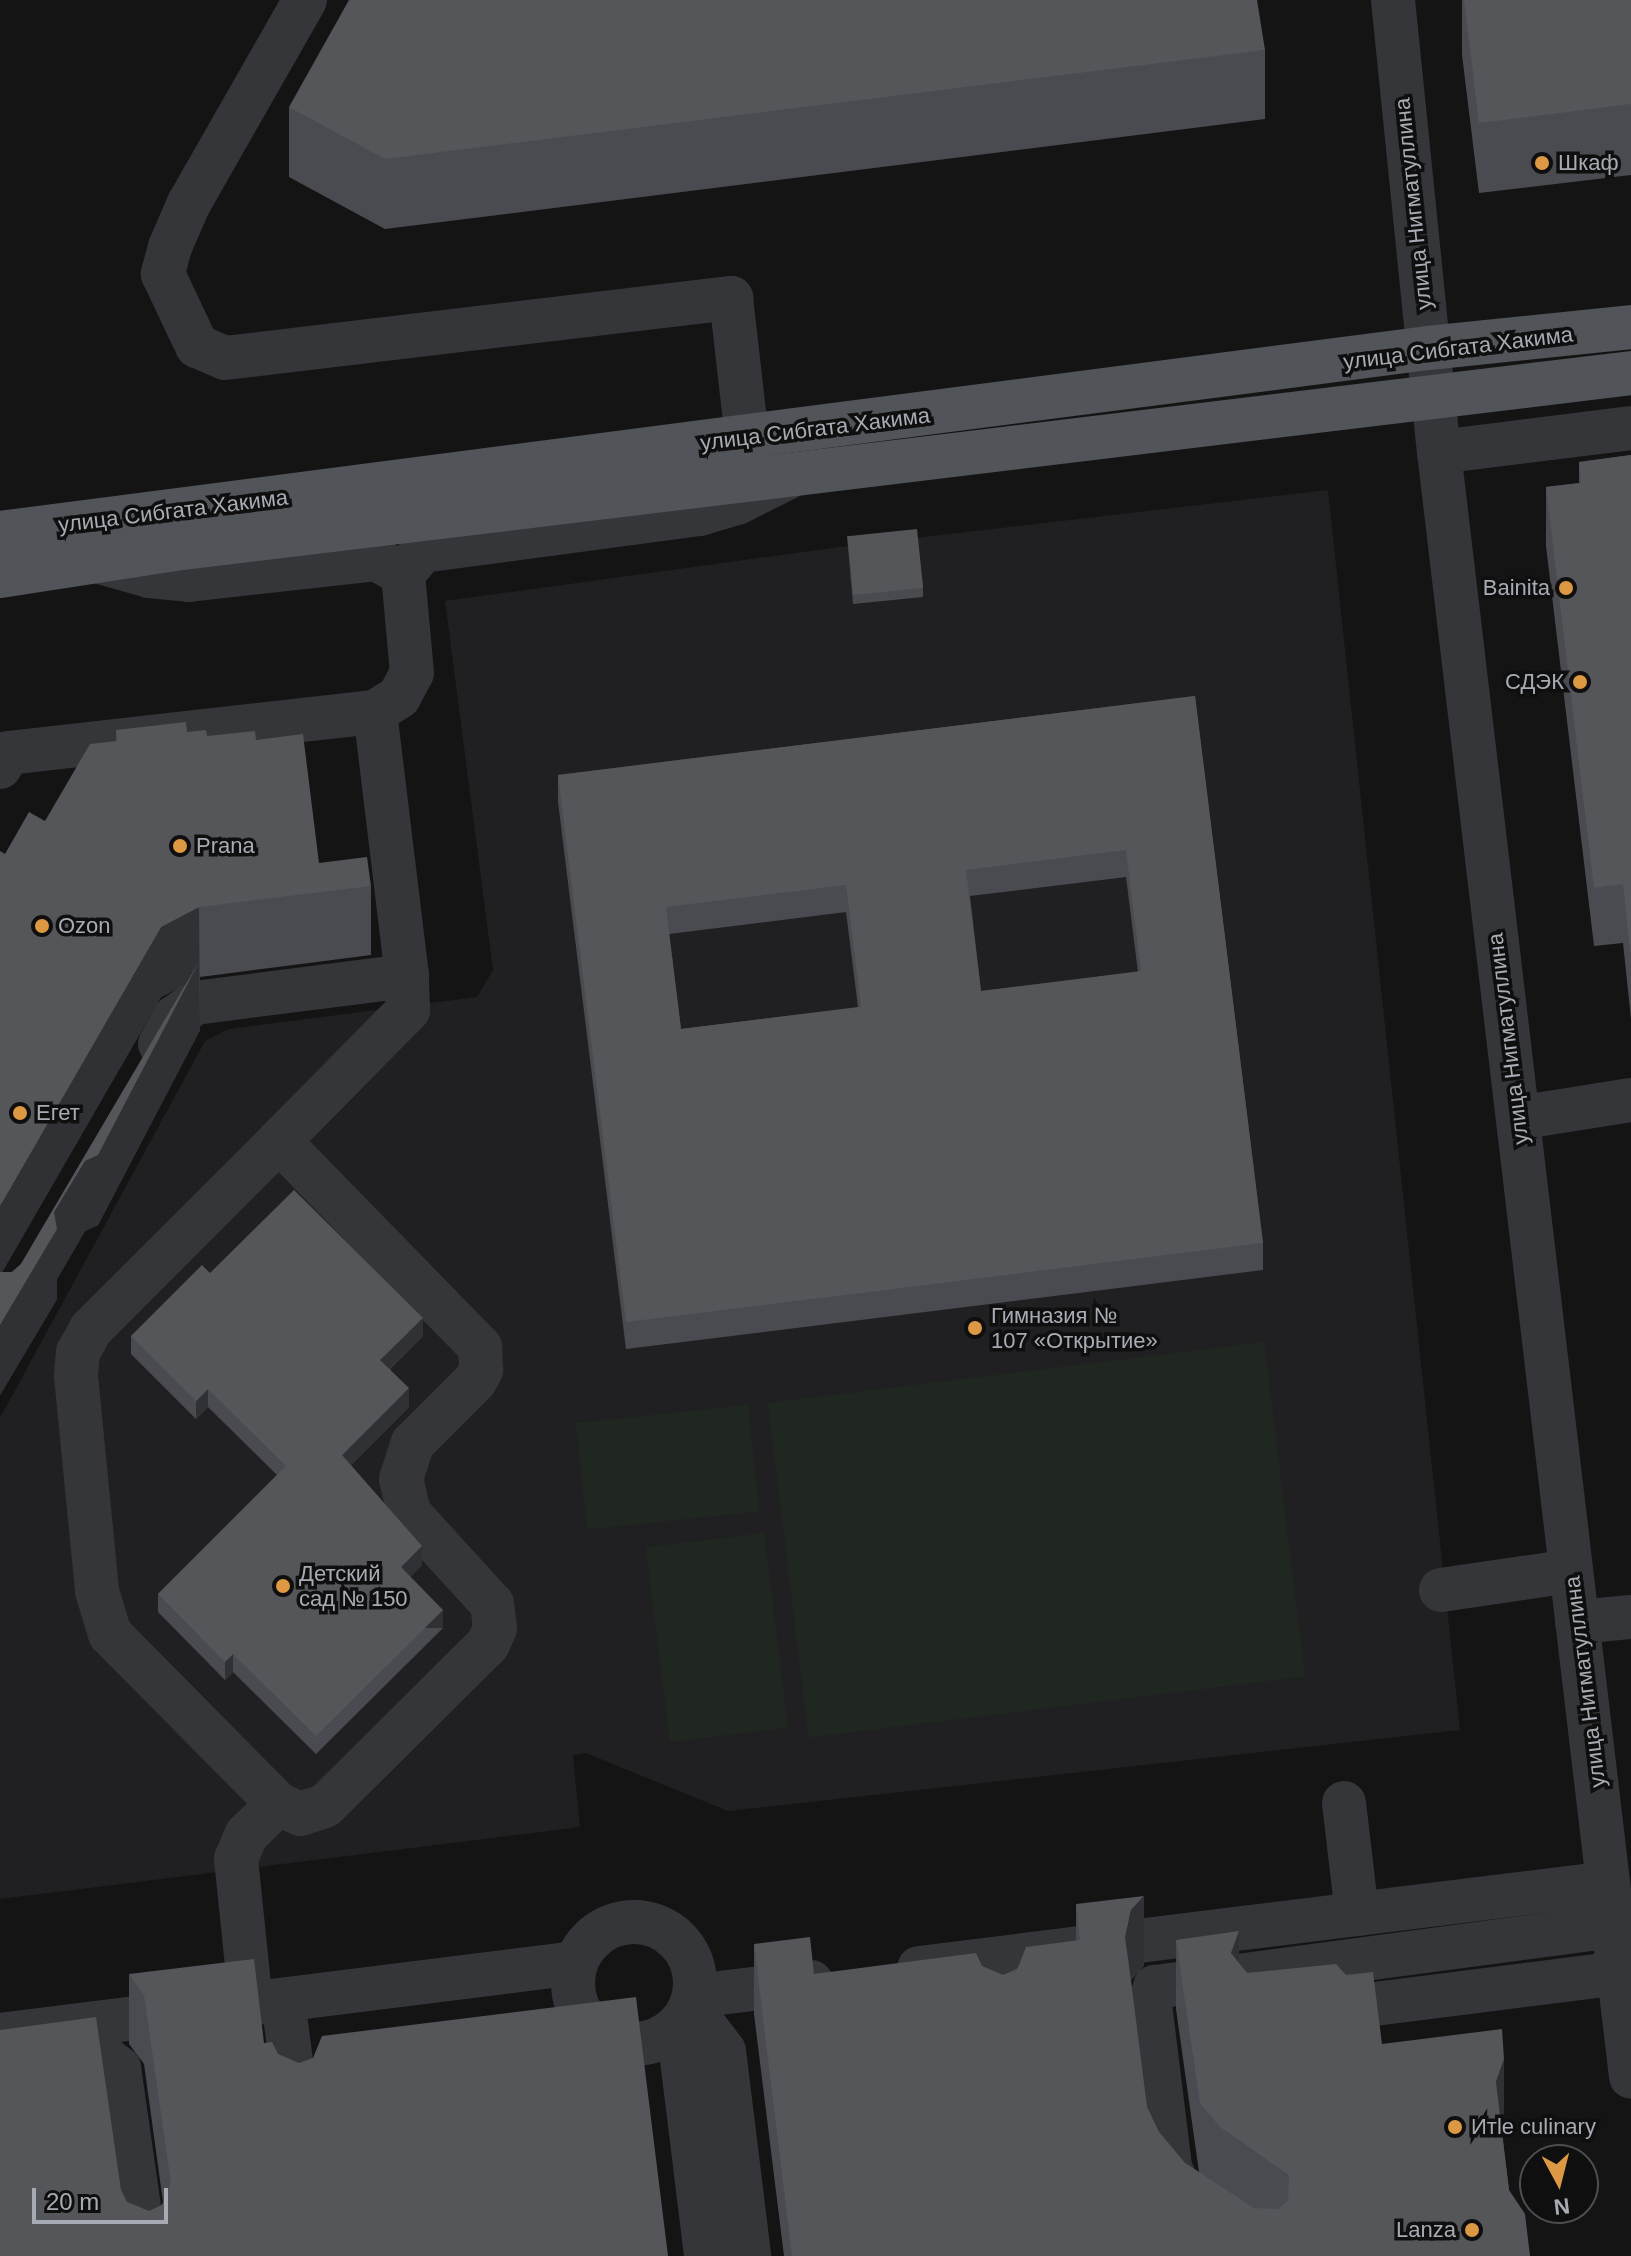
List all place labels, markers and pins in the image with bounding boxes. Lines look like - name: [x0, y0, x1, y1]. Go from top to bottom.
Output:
- place label: Шкаф: [1558, 150, 1619, 176]
- marker: Шкаф: [1533, 154, 1551, 172]
- place label: Bainita: [1483, 575, 1550, 601]
- marker: Bainita: [1557, 579, 1575, 597]
- place label: СДЭК: [1505, 669, 1564, 695]
- marker: СДЭК: [1571, 673, 1589, 691]
- place label: Prana: [196, 833, 255, 859]
- marker: Prana: [171, 837, 189, 855]
- place label: Ozon: [58, 913, 111, 939]
- marker: Ozon: [33, 917, 51, 935]
- place label: Егет: [36, 1100, 80, 1126]
- marker: Егет: [11, 1104, 29, 1122]
- place label: Гимназия № 107 «Открытие»: [991, 1302, 1158, 1354]
- marker: Гимназия № 107 «Открытие»: [966, 1319, 984, 1337]
- place label: Детский сад № 150: [299, 1560, 408, 1612]
- marker: Детский сад № 150: [274, 1577, 292, 1595]
- place label: Итle culinary: [1471, 2114, 1596, 2140]
- marker: Итle culinary: [1446, 2118, 1464, 2136]
- place label: Lanza: [1396, 2217, 1456, 2243]
- marker: Lanza: [1463, 2221, 1481, 2239]

